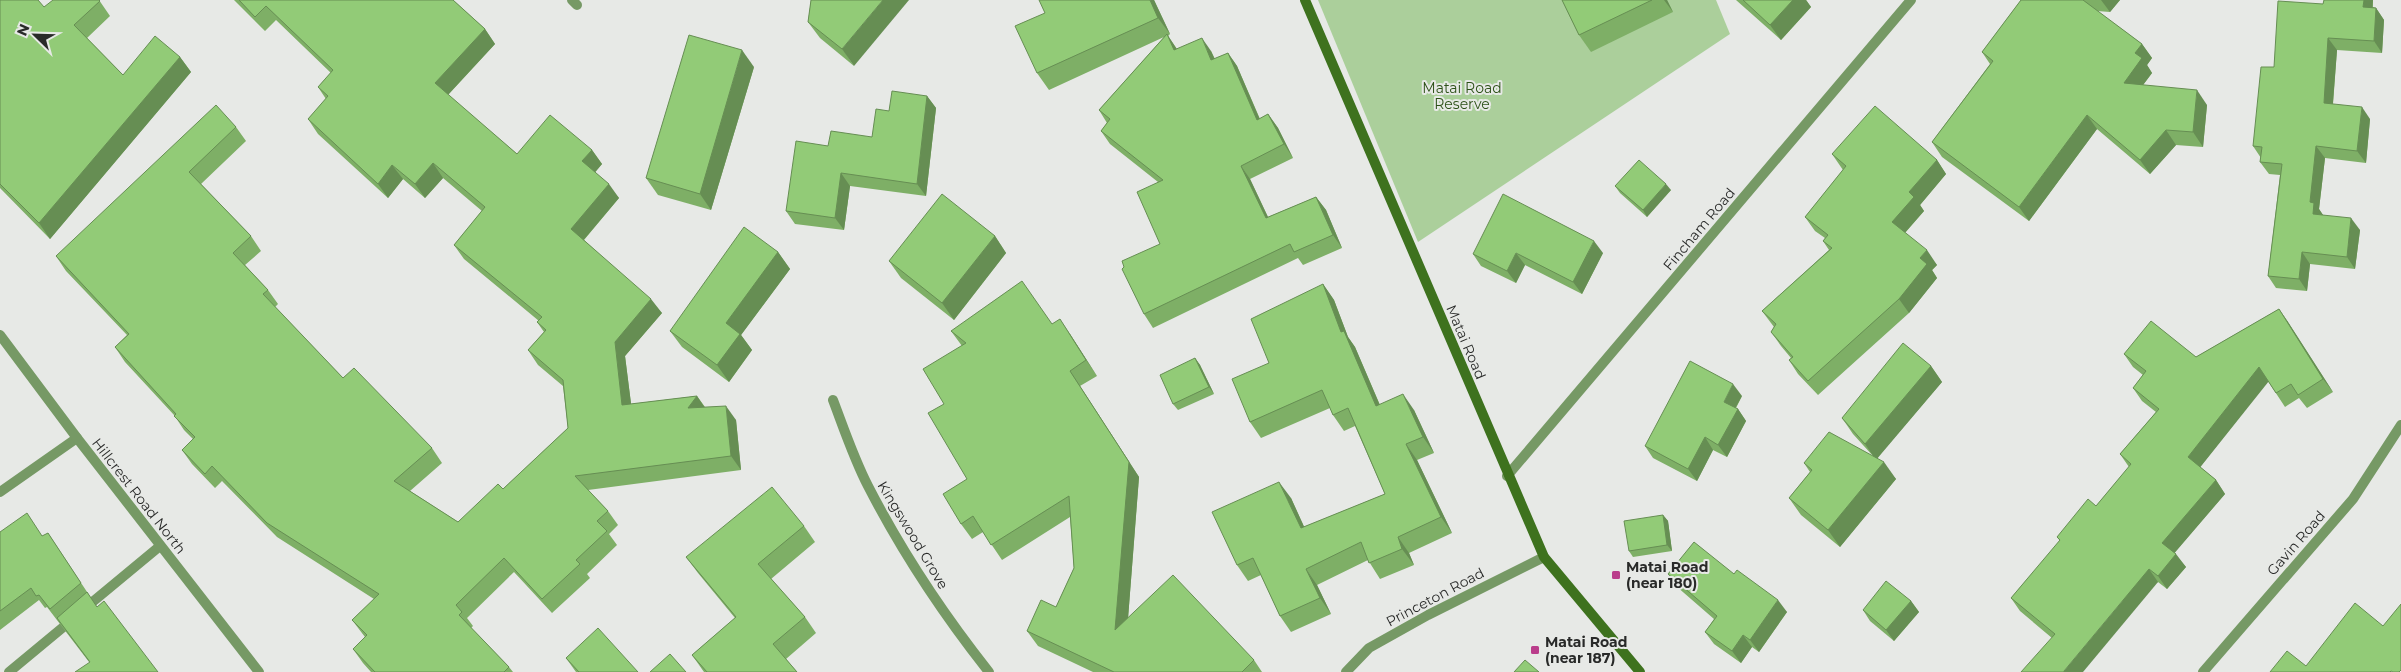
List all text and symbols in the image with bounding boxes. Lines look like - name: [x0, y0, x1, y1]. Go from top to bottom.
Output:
- north arrow: [10, 10, 60, 60]
- text: N: [13, 21, 34, 39]
- park label: Matai Road Reserve: [1422, 79, 1502, 113]
- street label: Fincham Road: [1659, 184, 1739, 274]
- street label: Matai Road: [1442, 302, 1490, 382]
- street label: Hillcrest Road North: [88, 434, 190, 558]
- street label: Kingswood Grove: [874, 478, 952, 592]
- street label: Gavin Road: [2263, 507, 2329, 579]
- place label: Matai Road (near 180): [1626, 558, 1708, 592]
- street label: Princeton Road: [1383, 564, 1487, 630]
- marker: Matai Road (near 180): [1610, 569, 1622, 581]
- place label: Matai Road (near 187): [1545, 633, 1627, 667]
- marker: Matai Road (near 187): [1529, 644, 1541, 656]

